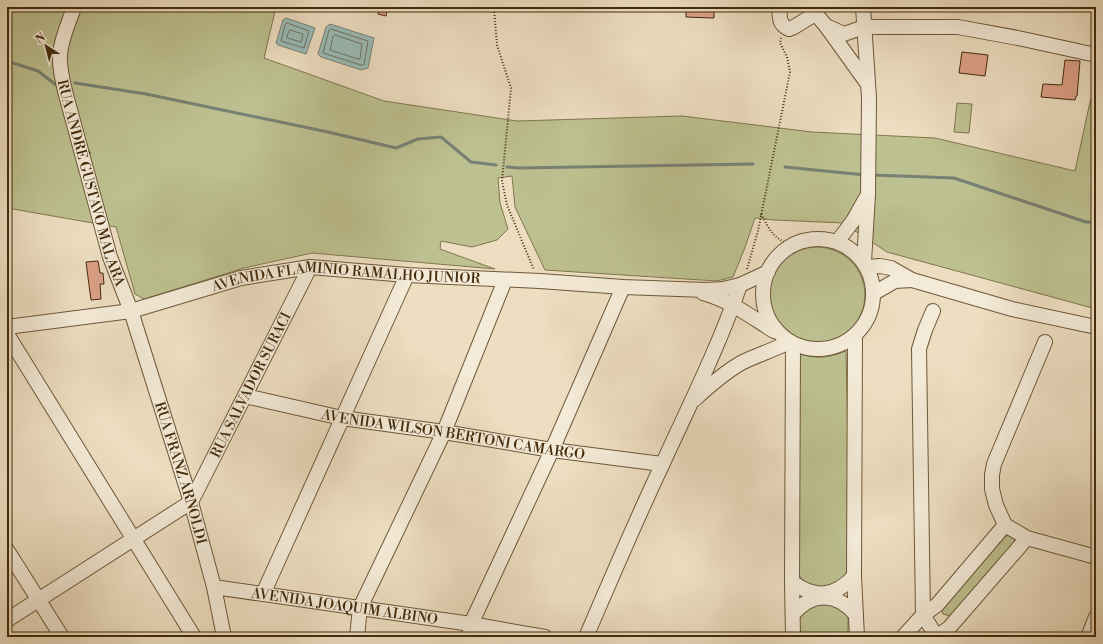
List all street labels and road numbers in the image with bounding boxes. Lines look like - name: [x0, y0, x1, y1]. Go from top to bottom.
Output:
- street label: RUA ANDRÉ GUSTAVO MALARA: [53, 78, 129, 289]
- street label: AVENIDA FLAMINIO RAMALHO JUNIOR: [209, 259, 481, 297]
- street label: RUA SALVADOR SURACI: [207, 309, 296, 461]
- street label: RUA FRANZ ARNOLDI: [150, 400, 210, 547]
- street label: AVENIDA WILSON BERTONI CAMARGO: [319, 405, 586, 464]
- street label: AVENIDA JOAQUIM ALBINO: [249, 584, 439, 629]

